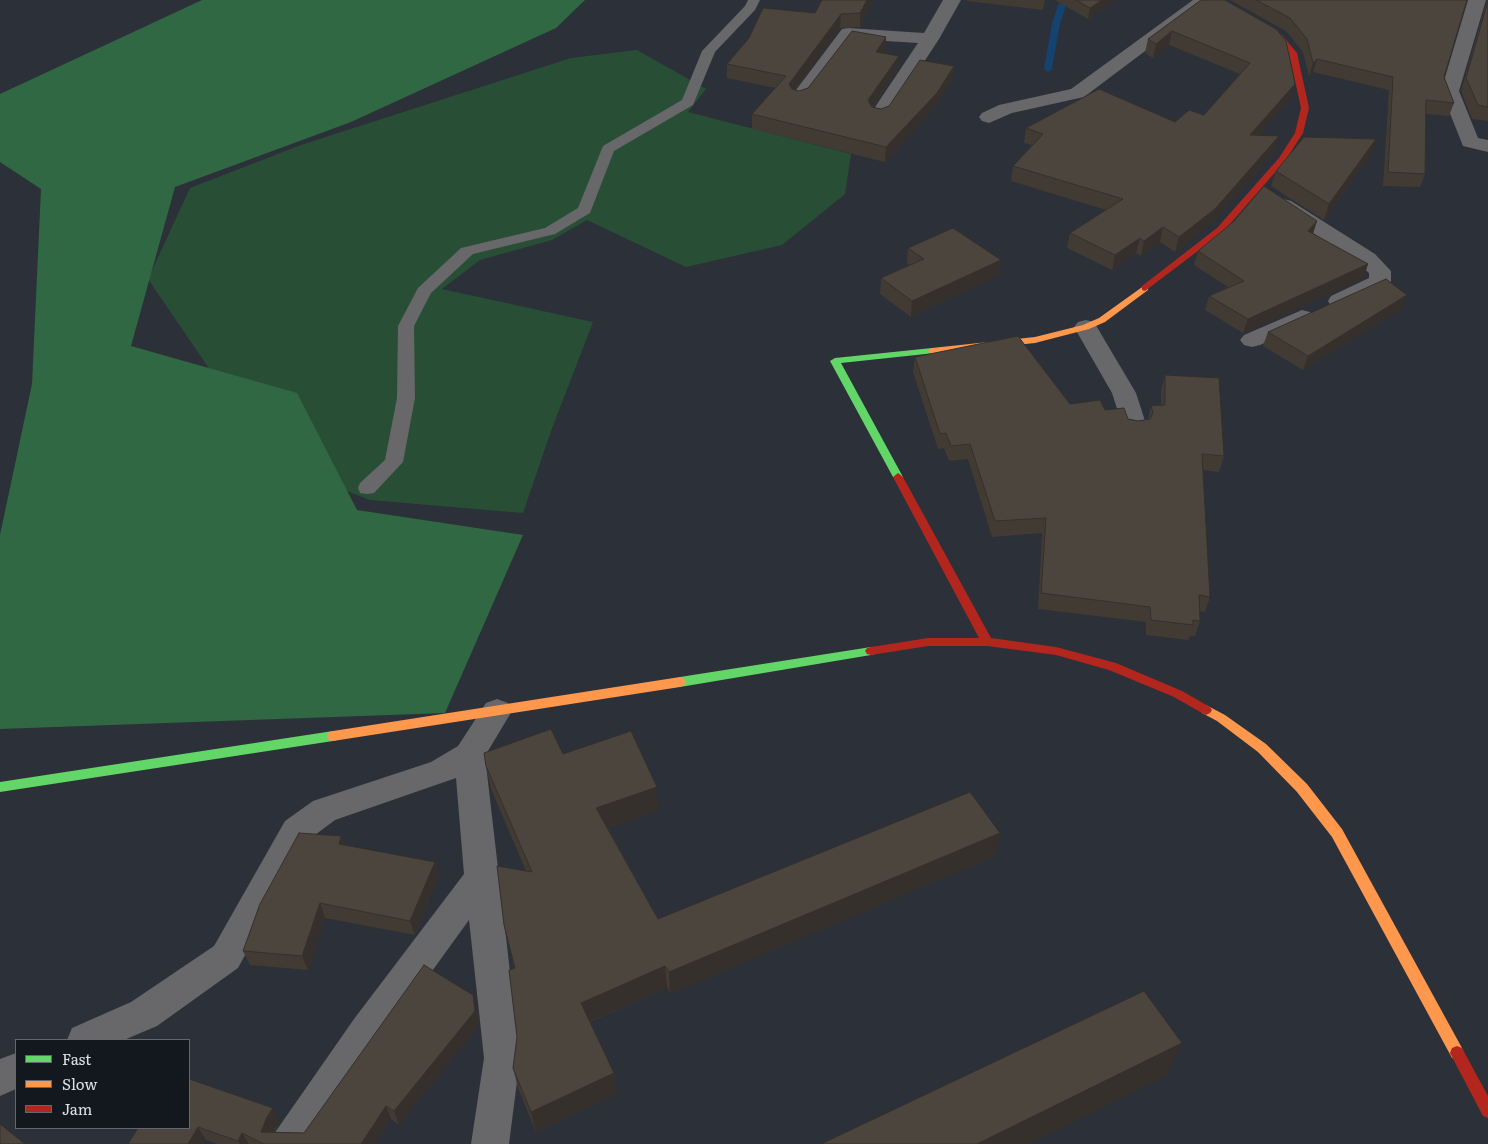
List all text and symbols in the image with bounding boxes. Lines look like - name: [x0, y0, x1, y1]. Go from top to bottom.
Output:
- legend: [15, 1039, 190, 1129]
- text: Fast: [62, 1047, 91, 1070]
- text: Slow: [62, 1072, 97, 1095]
- text: Jam: [62, 1097, 92, 1120]

